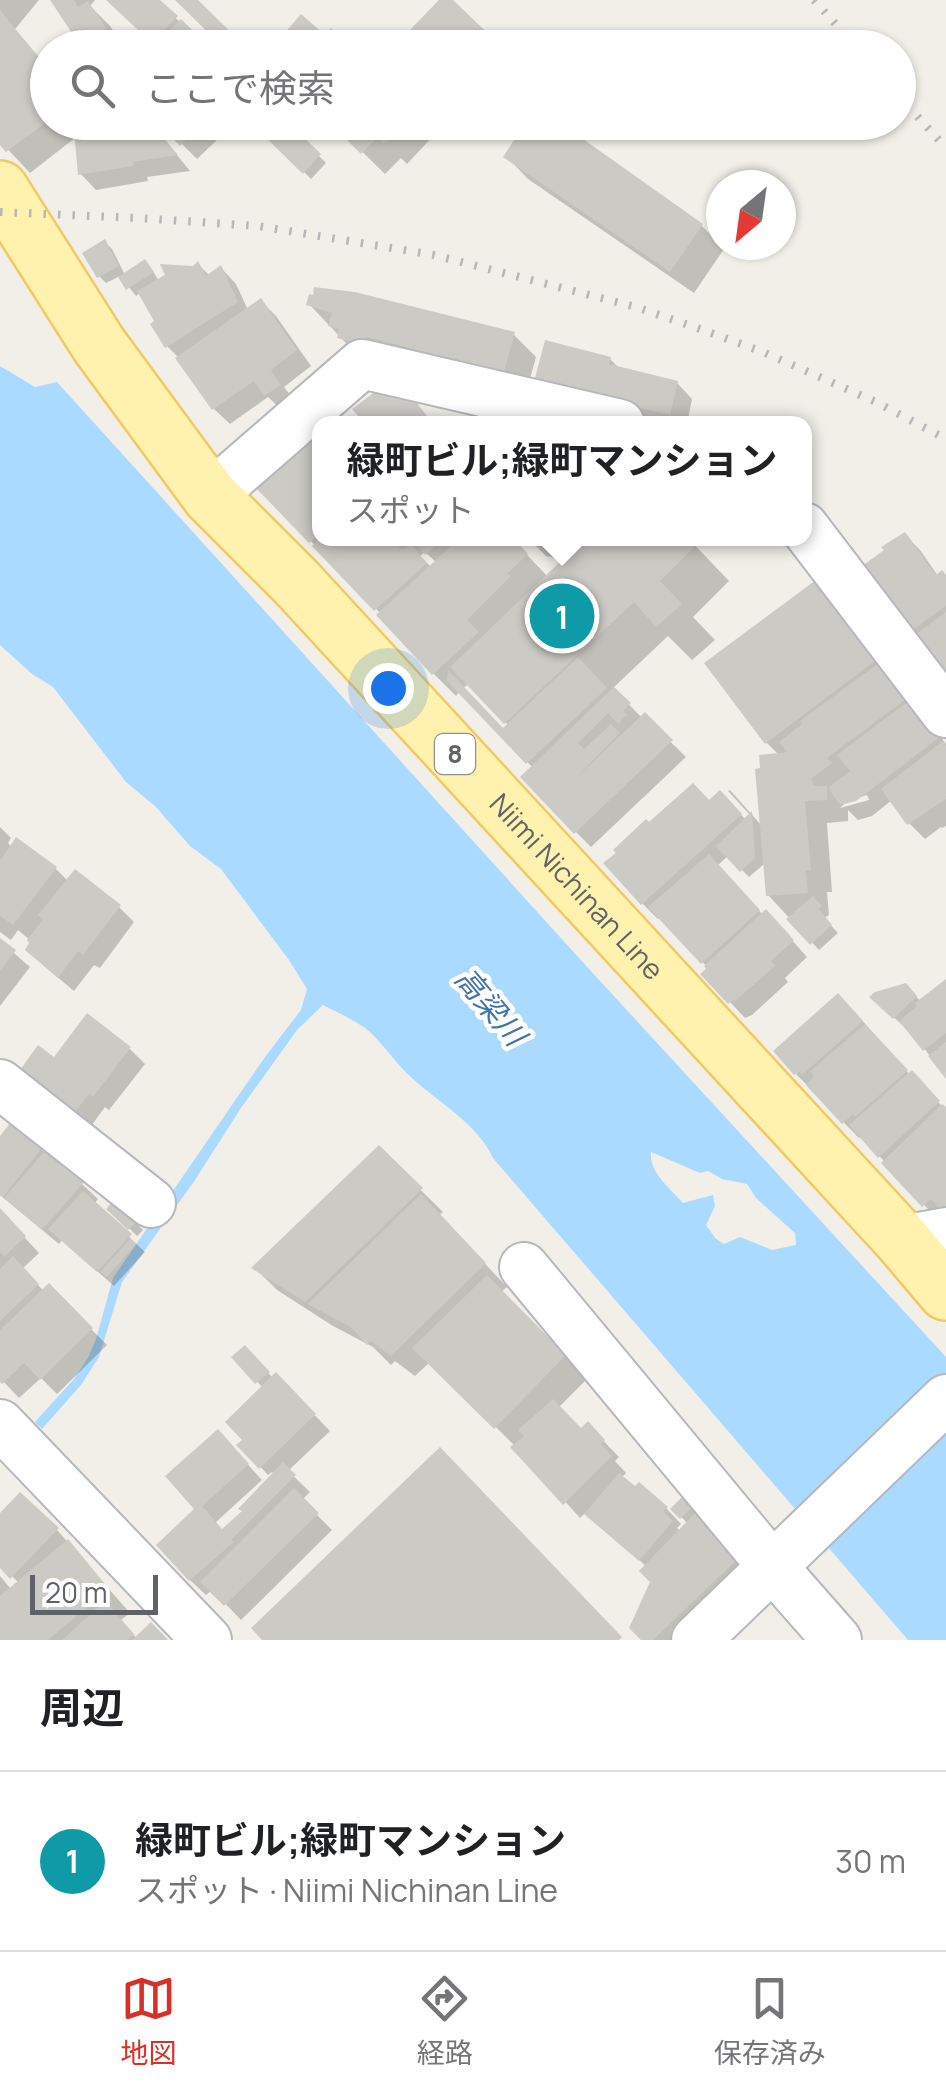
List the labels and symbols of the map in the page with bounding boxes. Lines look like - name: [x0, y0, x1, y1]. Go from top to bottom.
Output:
- north arrow: [706, 170, 796, 260]
- pin: 1: [530, 578, 594, 654]
- your location: [363, 663, 414, 714]
- road number: 8: [435, 734, 475, 774]
- street label: Niimi Nichinan Line: [482, 785, 673, 987]
- water label: 高梁川: [447, 958, 538, 1056]
- scale bar: [30, 1570, 158, 1614]

